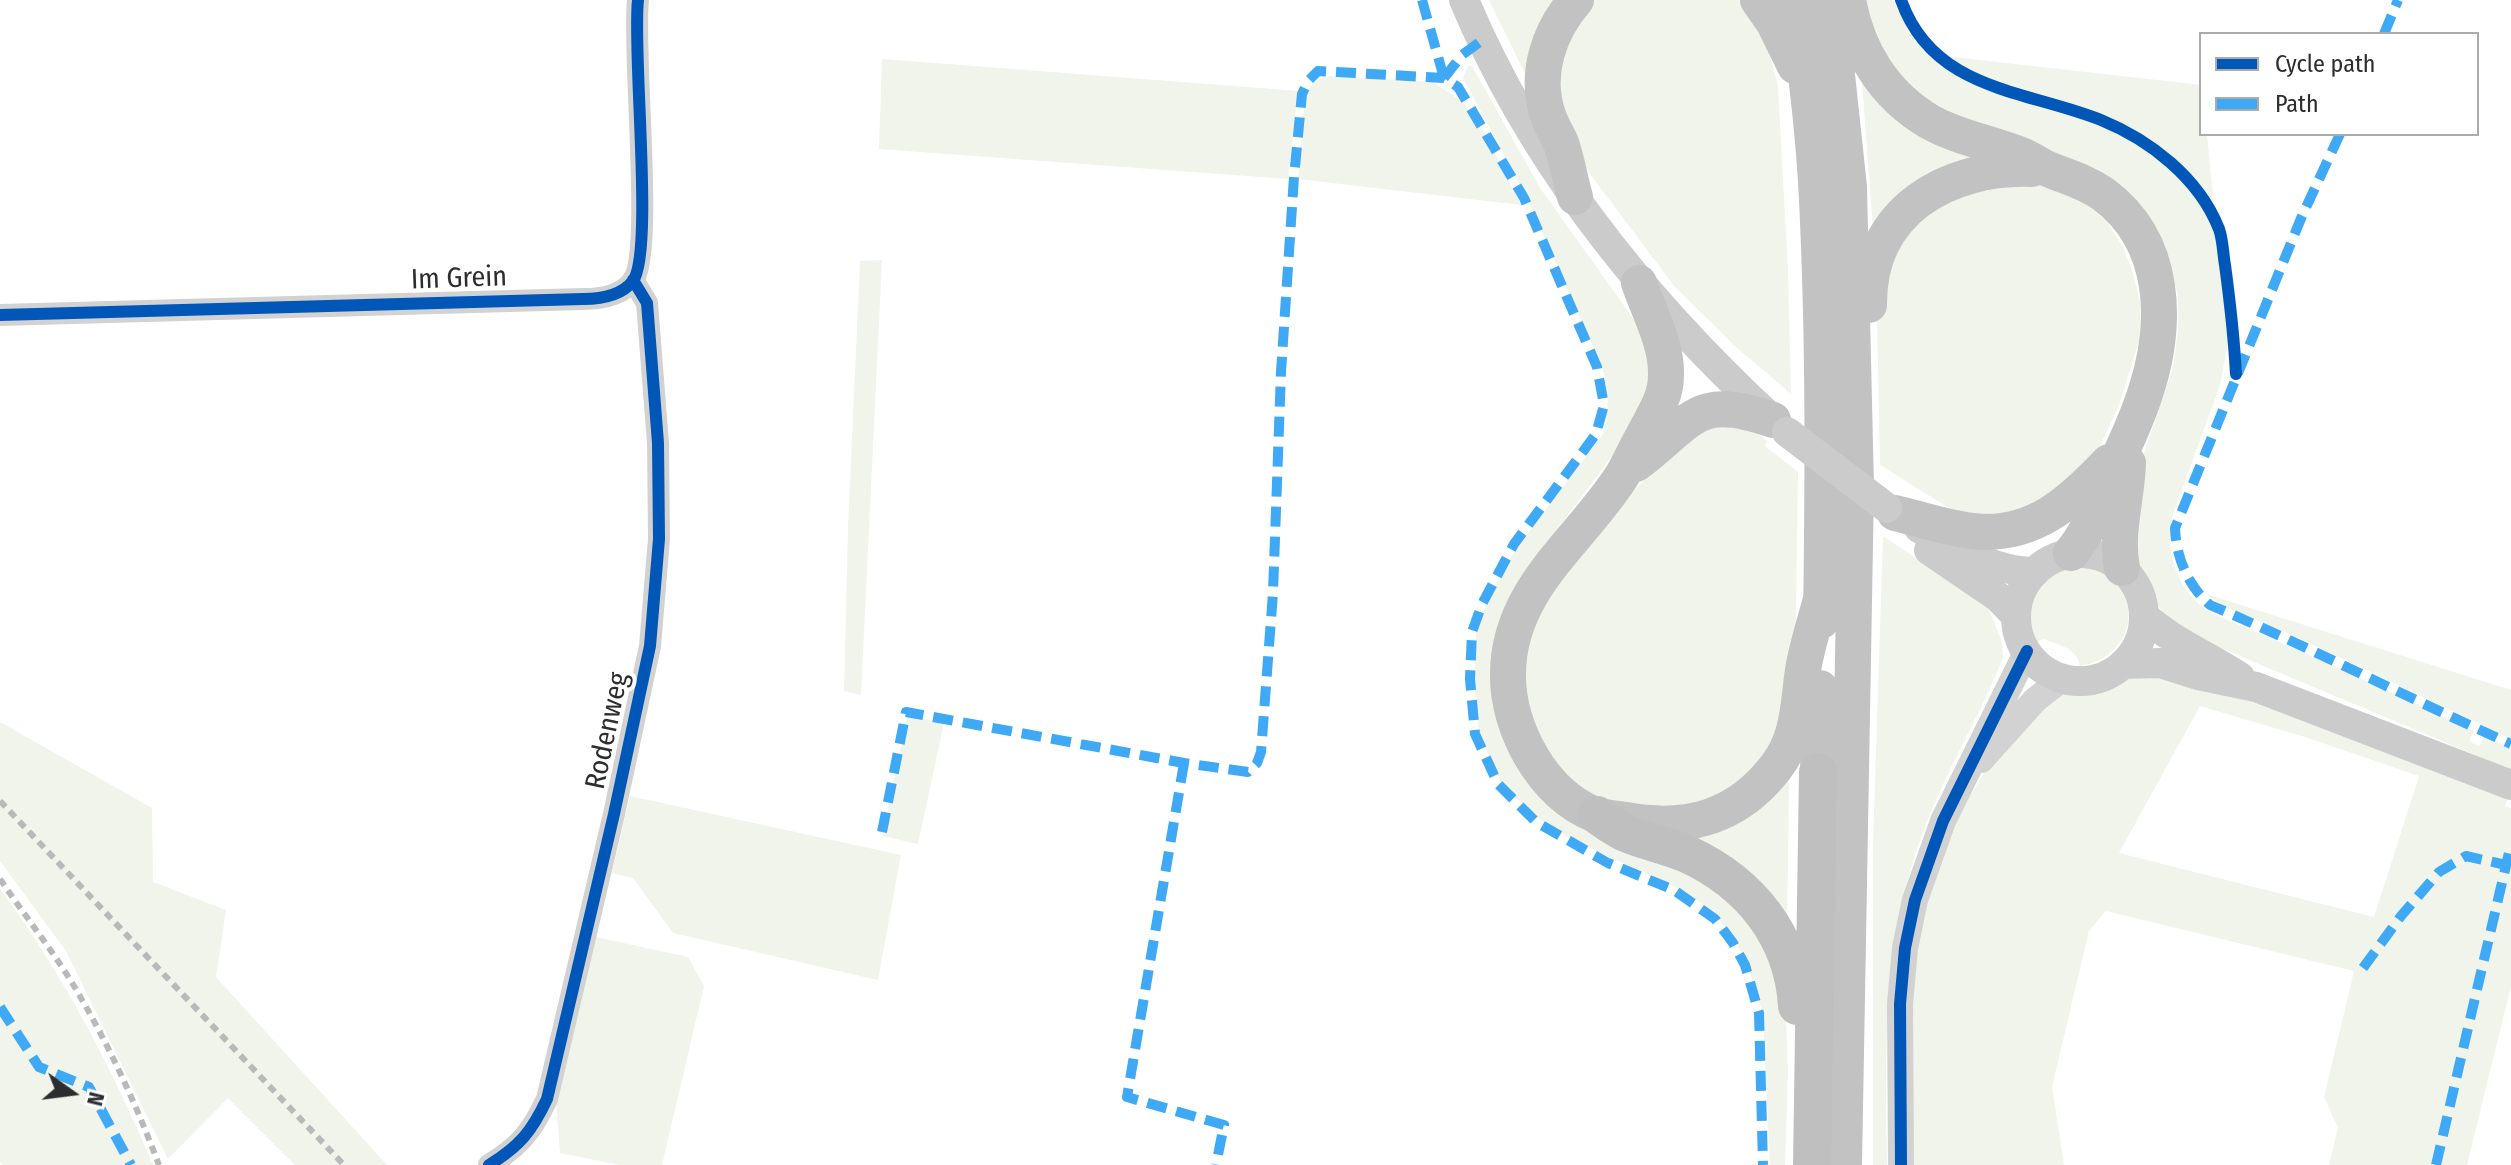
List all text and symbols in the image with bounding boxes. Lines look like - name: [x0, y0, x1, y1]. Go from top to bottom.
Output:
- legend: [2199, 32, 2479, 136]
- text: Cycle path: [2275, 50, 2375, 78]
- text: Path: [2275, 90, 2319, 118]
- street label: Im Grein: [410, 261, 508, 297]
- street label: Rodenweg: [579, 670, 637, 792]
- north arrow: [32, 1053, 112, 1133]
- text: N: [81, 1089, 110, 1109]

